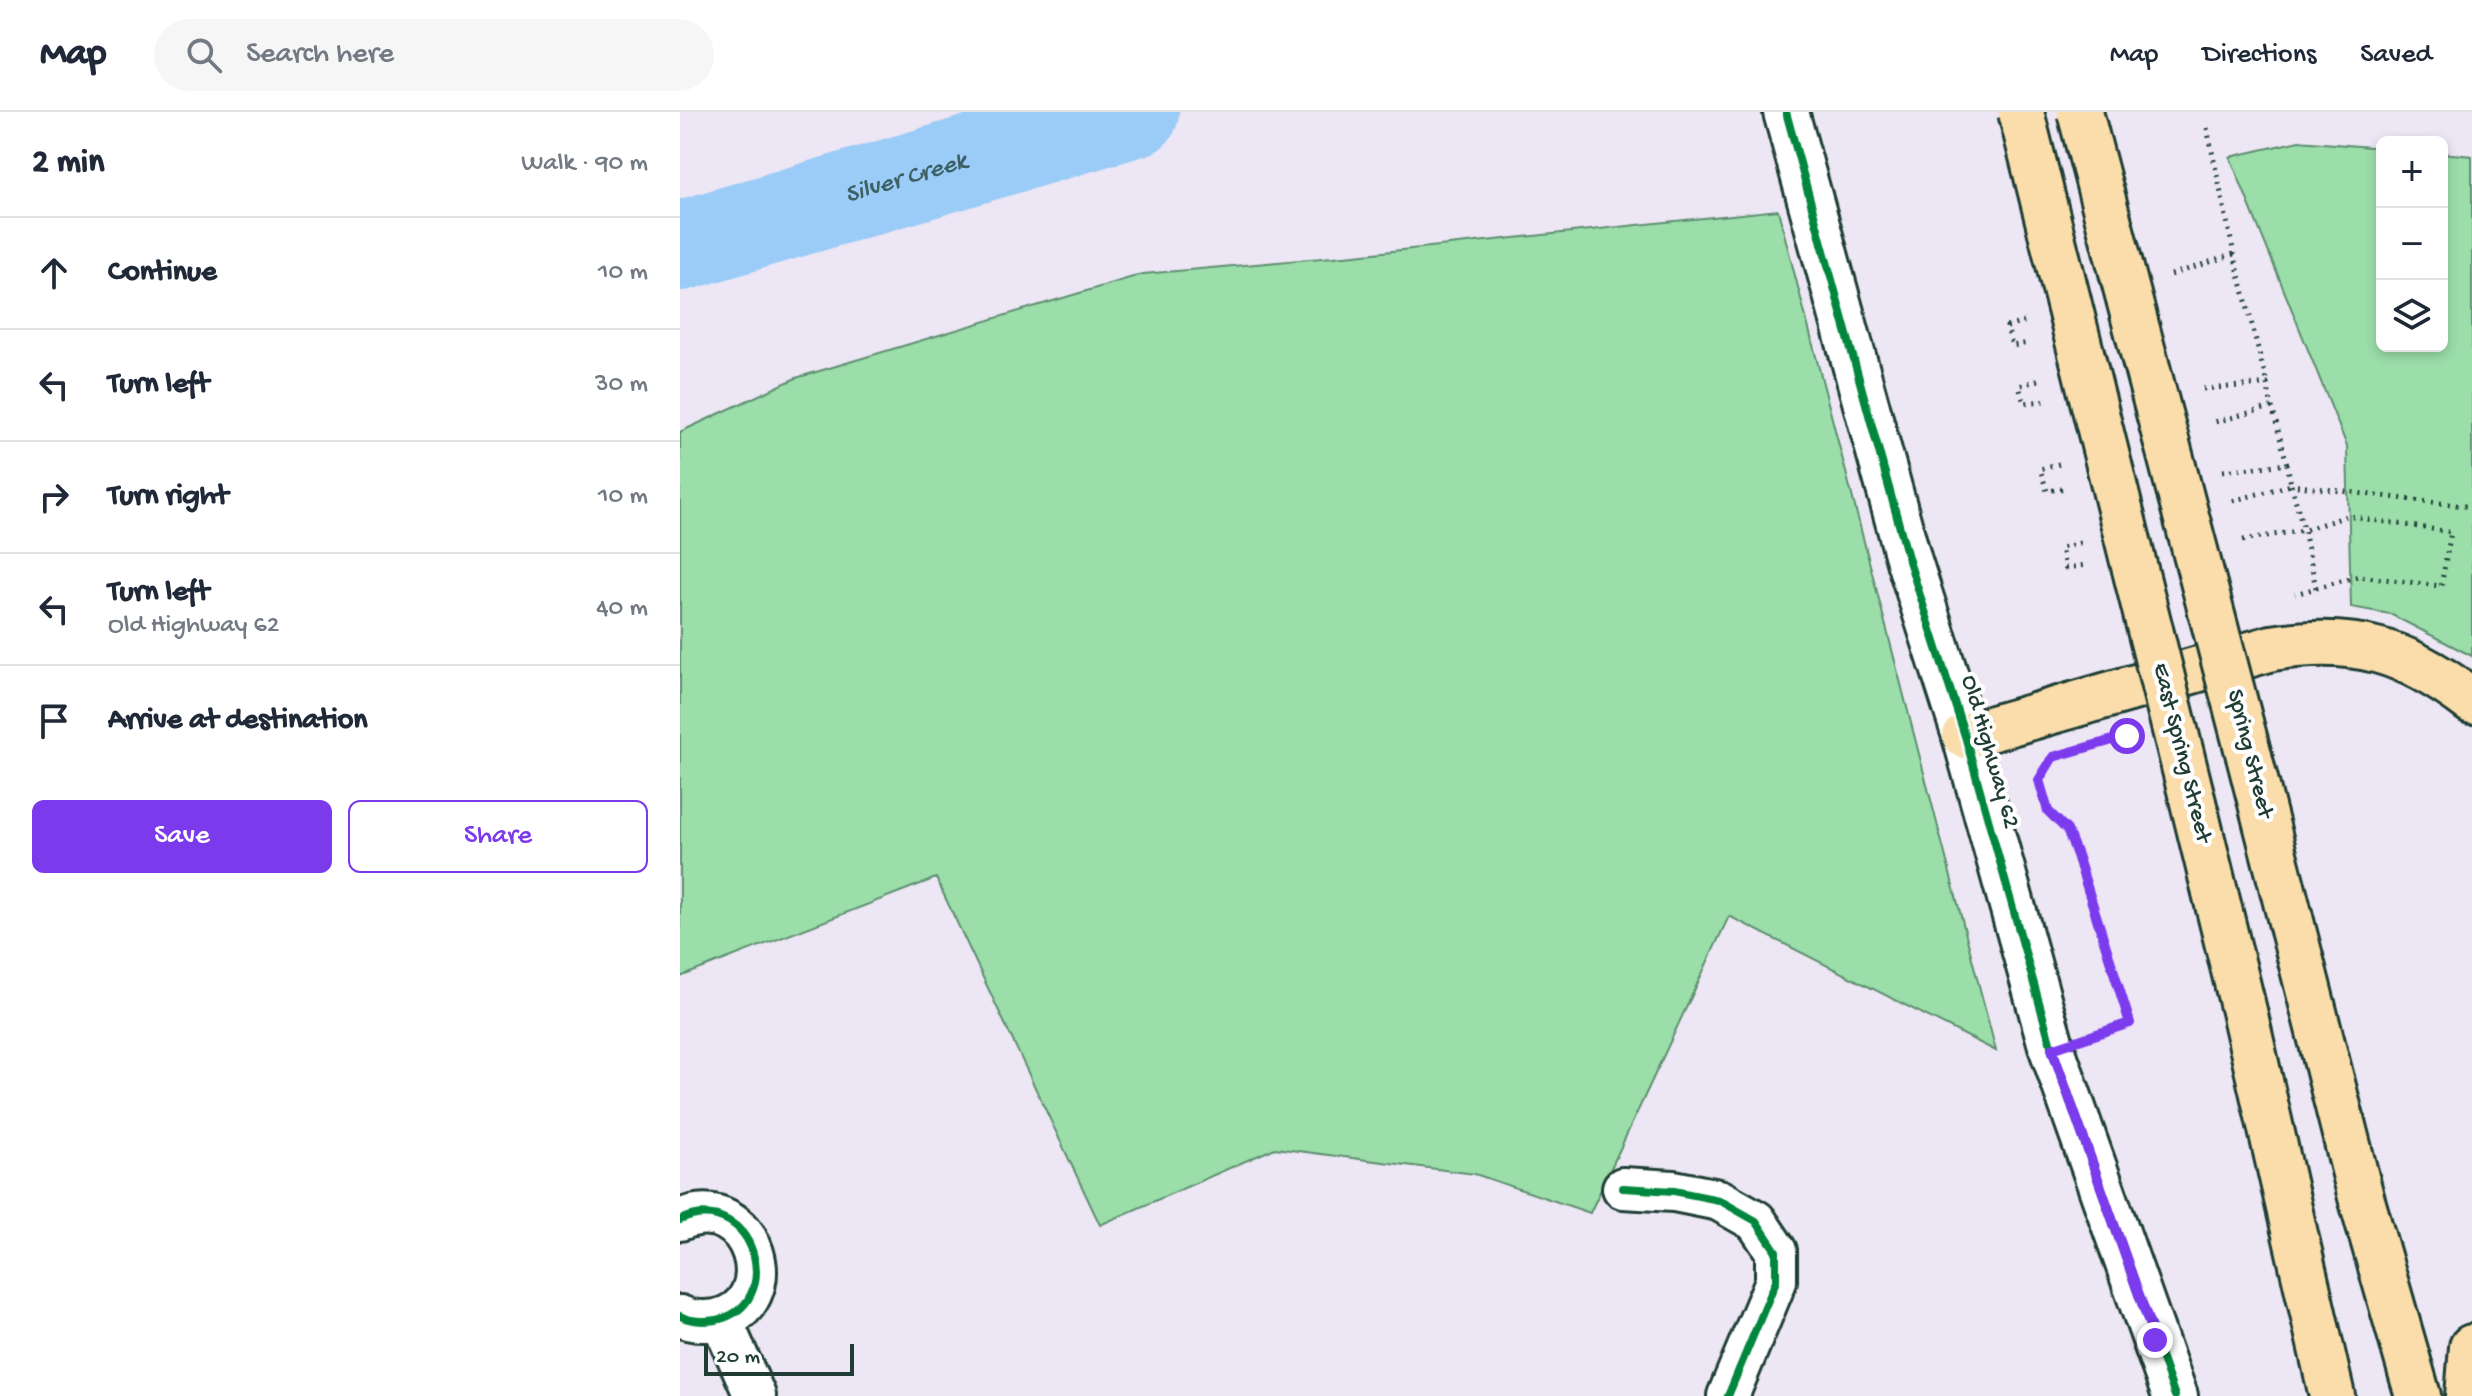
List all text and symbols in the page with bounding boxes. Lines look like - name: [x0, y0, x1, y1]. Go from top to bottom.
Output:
- search box: [154, 19, 714, 91]
- text: Map: [40, 33, 106, 77]
- icon: search: [182, 33, 226, 77]
- text: Search here: [246, 38, 394, 73]
- text: Map: [2110, 39, 2158, 72]
- text: Directions: [2202, 39, 2316, 72]
- text: Saved: [2360, 39, 2432, 72]
- map controls: [2376, 136, 2448, 352]
- button: +: [2376, 136, 2448, 208]
- text: 2 min: [32, 144, 104, 184]
- water label: Silver Creek: [842, 146, 973, 212]
- text: Walk · 90 m: [521, 149, 648, 180]
- button: −: [2376, 208, 2448, 280]
- icon: ahead: [32, 251, 76, 295]
- text: Continue: [108, 256, 217, 291]
- text: 10 m: [598, 258, 648, 289]
- button: layers: [2376, 280, 2448, 352]
- icon: left: [32, 363, 76, 407]
- text: Turn left: [108, 368, 209, 403]
- text: 30 m: [595, 370, 648, 401]
- icon: right: [32, 475, 76, 519]
- text: Turn right: [108, 480, 228, 515]
- text: 10 m: [598, 482, 648, 513]
- text: Turn left: [108, 576, 209, 611]
- icon: left: [32, 587, 76, 631]
- text: 40 m: [596, 594, 648, 625]
- text: Old Highway 62: [108, 611, 279, 642]
- street label: East Spring Street: [2145, 660, 2218, 848]
- street label: Old Highway 62: [1953, 672, 2025, 832]
- street label: Spring Street: [2219, 687, 2279, 823]
- icon: arrive: [32, 699, 76, 743]
- text: Arrive at destination: [108, 704, 368, 739]
- route start: [2109, 718, 2145, 754]
- button: Save: [32, 800, 332, 873]
- button: Share: [348, 800, 648, 873]
- route end: [2137, 1322, 2173, 1358]
- scale bar: [704, 1340, 854, 1376]
- text: 20 m: [716, 1345, 760, 1371]

